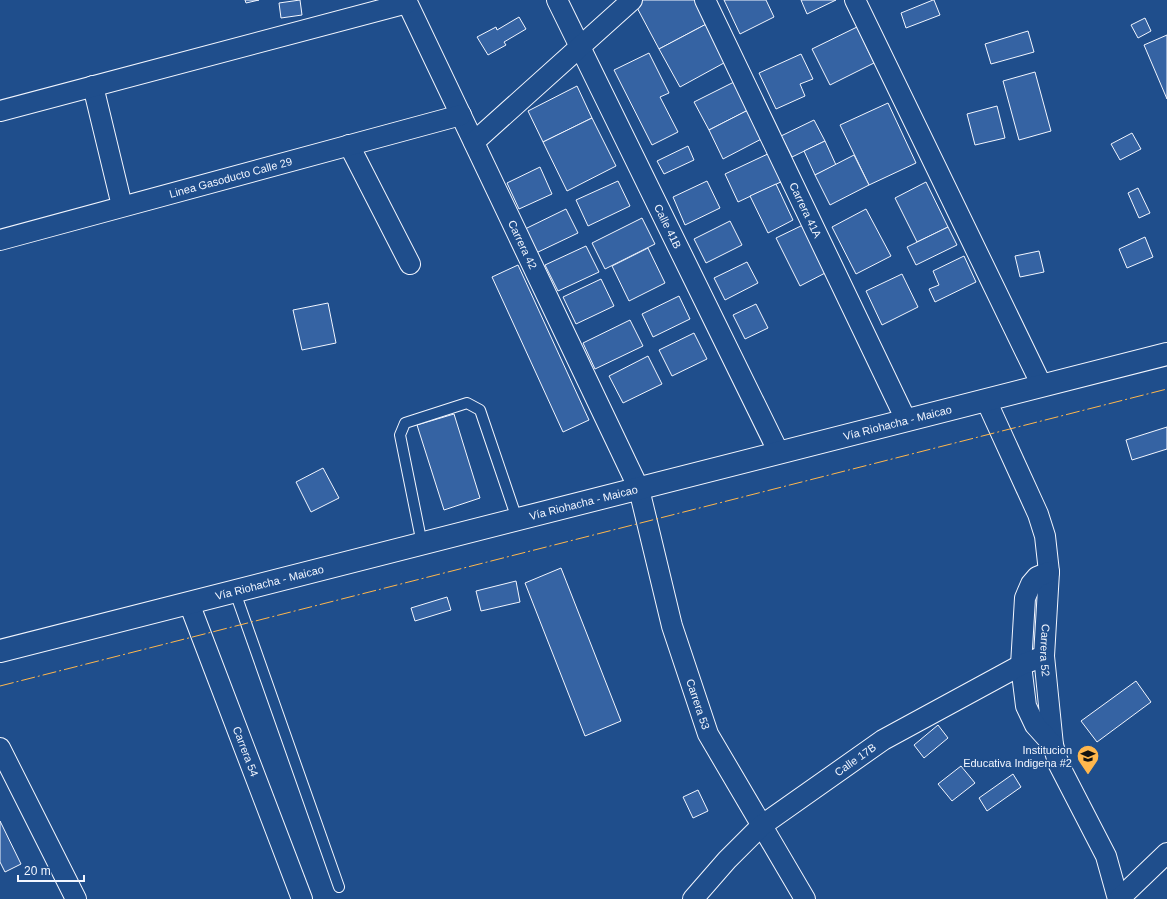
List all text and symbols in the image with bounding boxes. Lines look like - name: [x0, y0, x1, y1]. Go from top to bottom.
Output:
- street label: Linea Gasoducto Calle 29: [168, 155, 293, 200]
- street label: Carrera 41A: [787, 181, 824, 240]
- street label: Calle 41B: [652, 202, 684, 250]
- street label: Carrera 42: [506, 218, 539, 271]
- street label: Vía Riohacha - Maicao: [842, 403, 953, 442]
- street label: Vía Riohacha - Maicao: [528, 483, 639, 522]
- street label: Vía Riohacha - Maicao: [214, 563, 325, 602]
- street label: Carrera 52: [1038, 624, 1052, 677]
- street label: Carrera 53: [684, 677, 712, 731]
- street label: Carrera 54: [231, 725, 261, 778]
- street label: Calle 17B: [832, 741, 878, 778]
- school or university icon: Institucion Educativa Indigena #2: [1075, 743, 1101, 776]
- place label: Institucion Educativa Indigena #2: [963, 744, 1072, 769]
- scale bar: [18, 857, 84, 883]
- text: 20 m: [24, 864, 51, 878]

